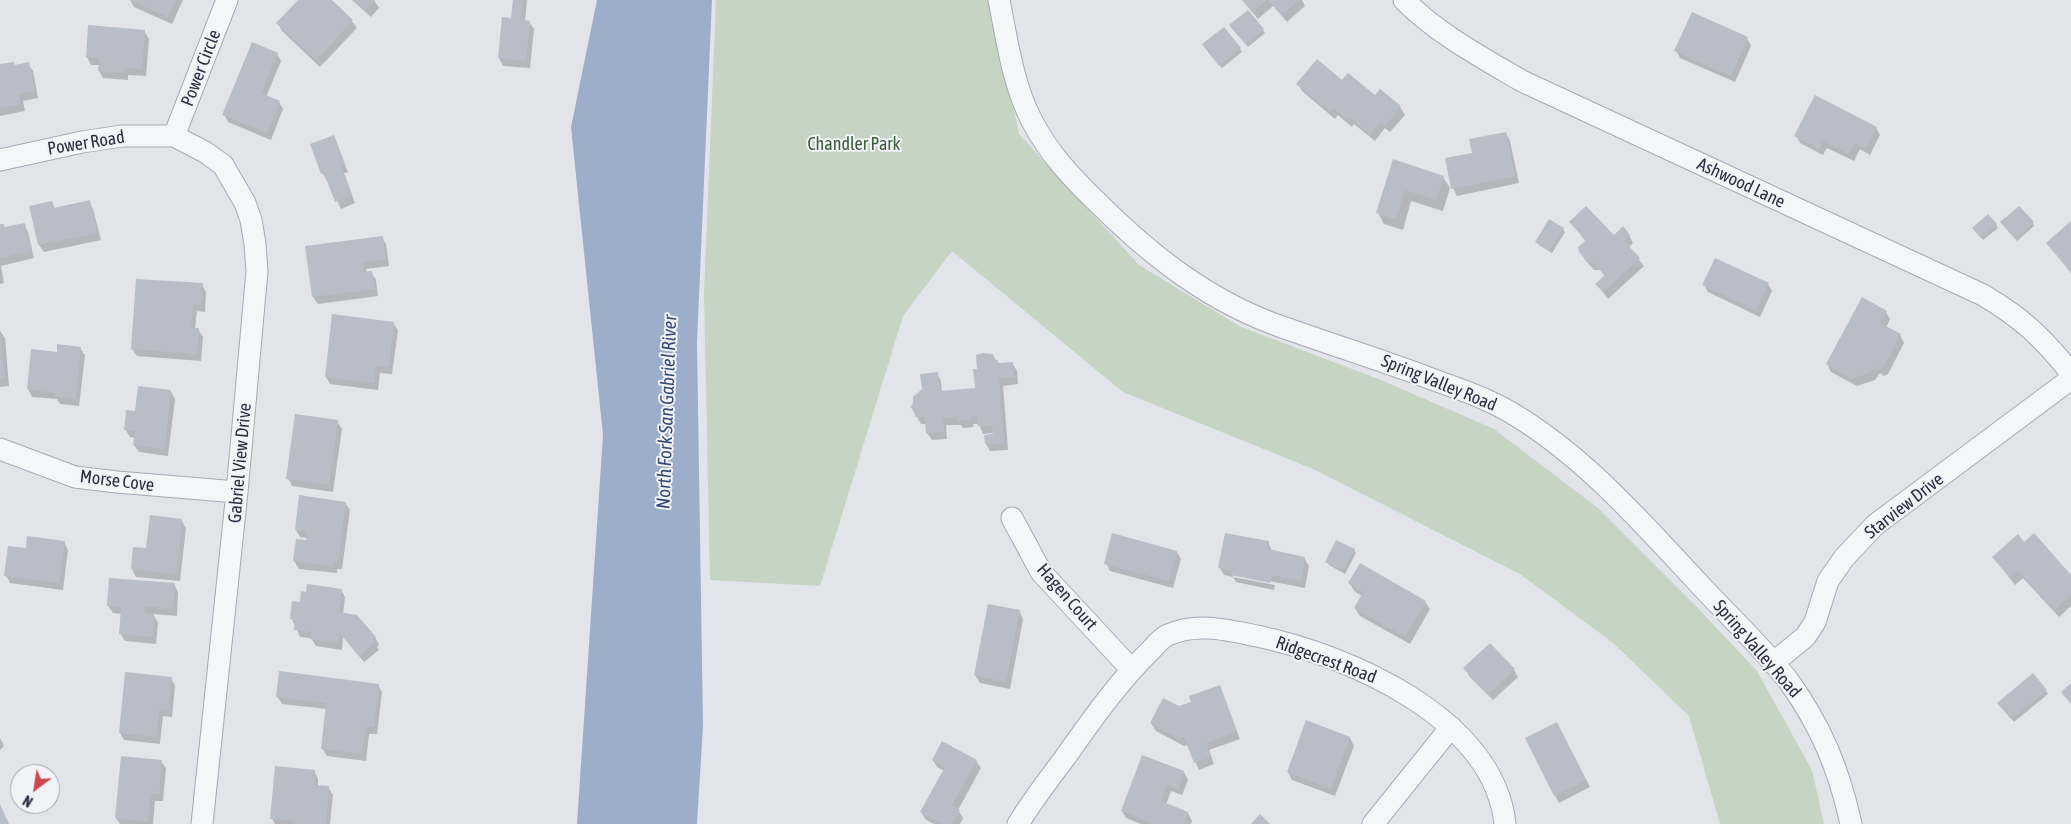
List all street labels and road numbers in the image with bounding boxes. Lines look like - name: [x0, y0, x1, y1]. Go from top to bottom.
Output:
- street label: Power Circle: [177, 27, 225, 109]
- street label: Power Road: [46, 126, 126, 160]
- street label: Ashwood Lane: [1694, 153, 1788, 213]
- street label: Spring Valley Road: [1378, 350, 1500, 416]
- street label: Gabriel View Drive: [224, 402, 256, 524]
- street label: Morse Cove: [79, 466, 155, 496]
- street label: Starview Drive: [1860, 469, 1948, 543]
- street label: Hagen Court: [1032, 559, 1102, 635]
- street label: Spring Valley Road: [1709, 596, 1805, 702]
- street label: Ridgecrest Road: [1273, 632, 1379, 688]

